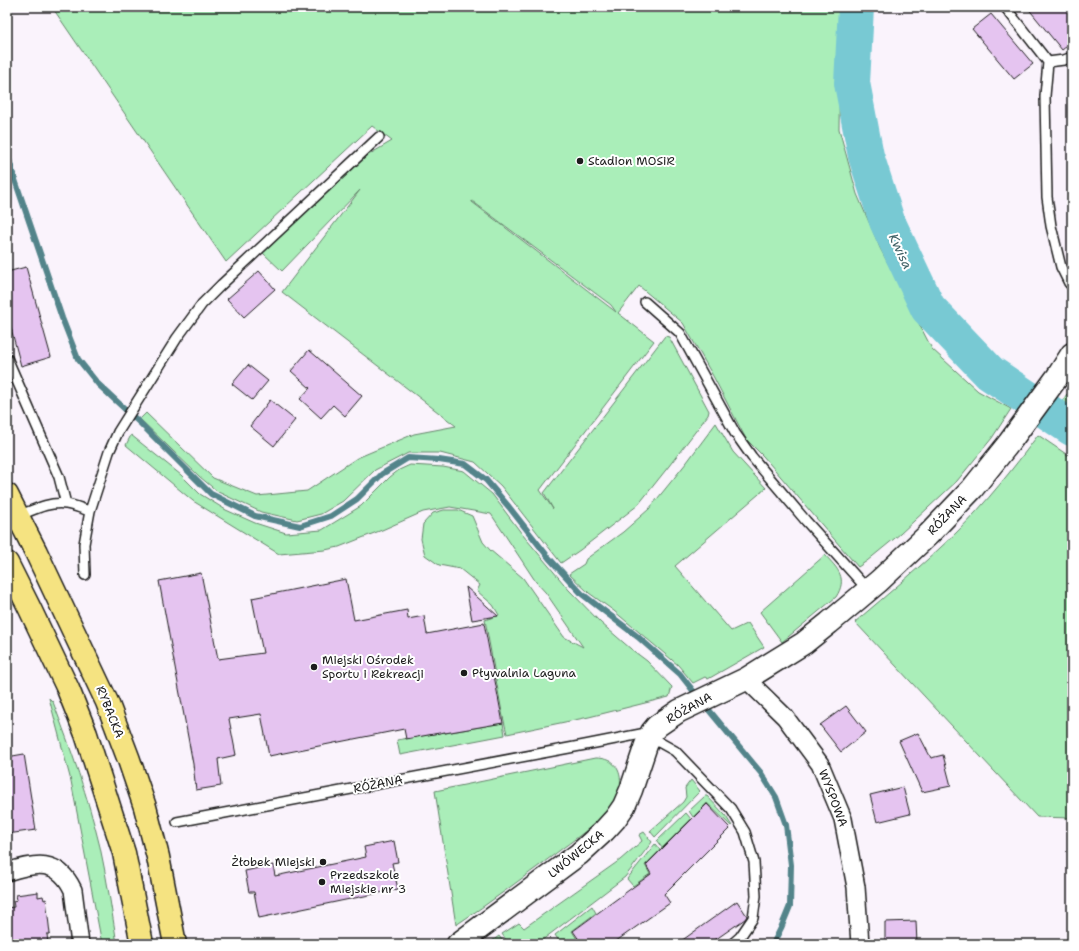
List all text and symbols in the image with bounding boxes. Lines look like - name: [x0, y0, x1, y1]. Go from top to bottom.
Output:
- place label: Stadion MOSiR: [588, 153, 675, 169]
- marker: Stadion MOSiR: [575, 156, 585, 166]
- water label: Kwisa: [885, 231, 916, 272]
- street label: RÓŻANA: [924, 491, 970, 539]
- place label: Miejski Ośrodek Sportu i Rekreacji: [322, 652, 424, 682]
- marker: Miejski Ośrodek Sportu i Rekreacji: [309, 662, 319, 672]
- place label: Pływalnia Laguna: [472, 665, 576, 681]
- marker: Pływalnia Laguna: [459, 668, 469, 678]
- street label: RYBACKA: [92, 684, 128, 741]
- street label: RÓŻANA: [663, 689, 715, 727]
- street label: WYSPOWA: [815, 767, 851, 829]
- street label: RÓŻANA: [352, 771, 404, 797]
- street label: LWÓWECKA: [545, 826, 608, 882]
- place label: Żłobek Miejski: [231, 854, 315, 870]
- marker: Żłobek Miejski: [318, 857, 328, 867]
- place label: Przedszkole Miejskie nr 3: [330, 867, 406, 897]
- marker: Przedszkole Miejskie nr 3: [317, 877, 327, 887]

